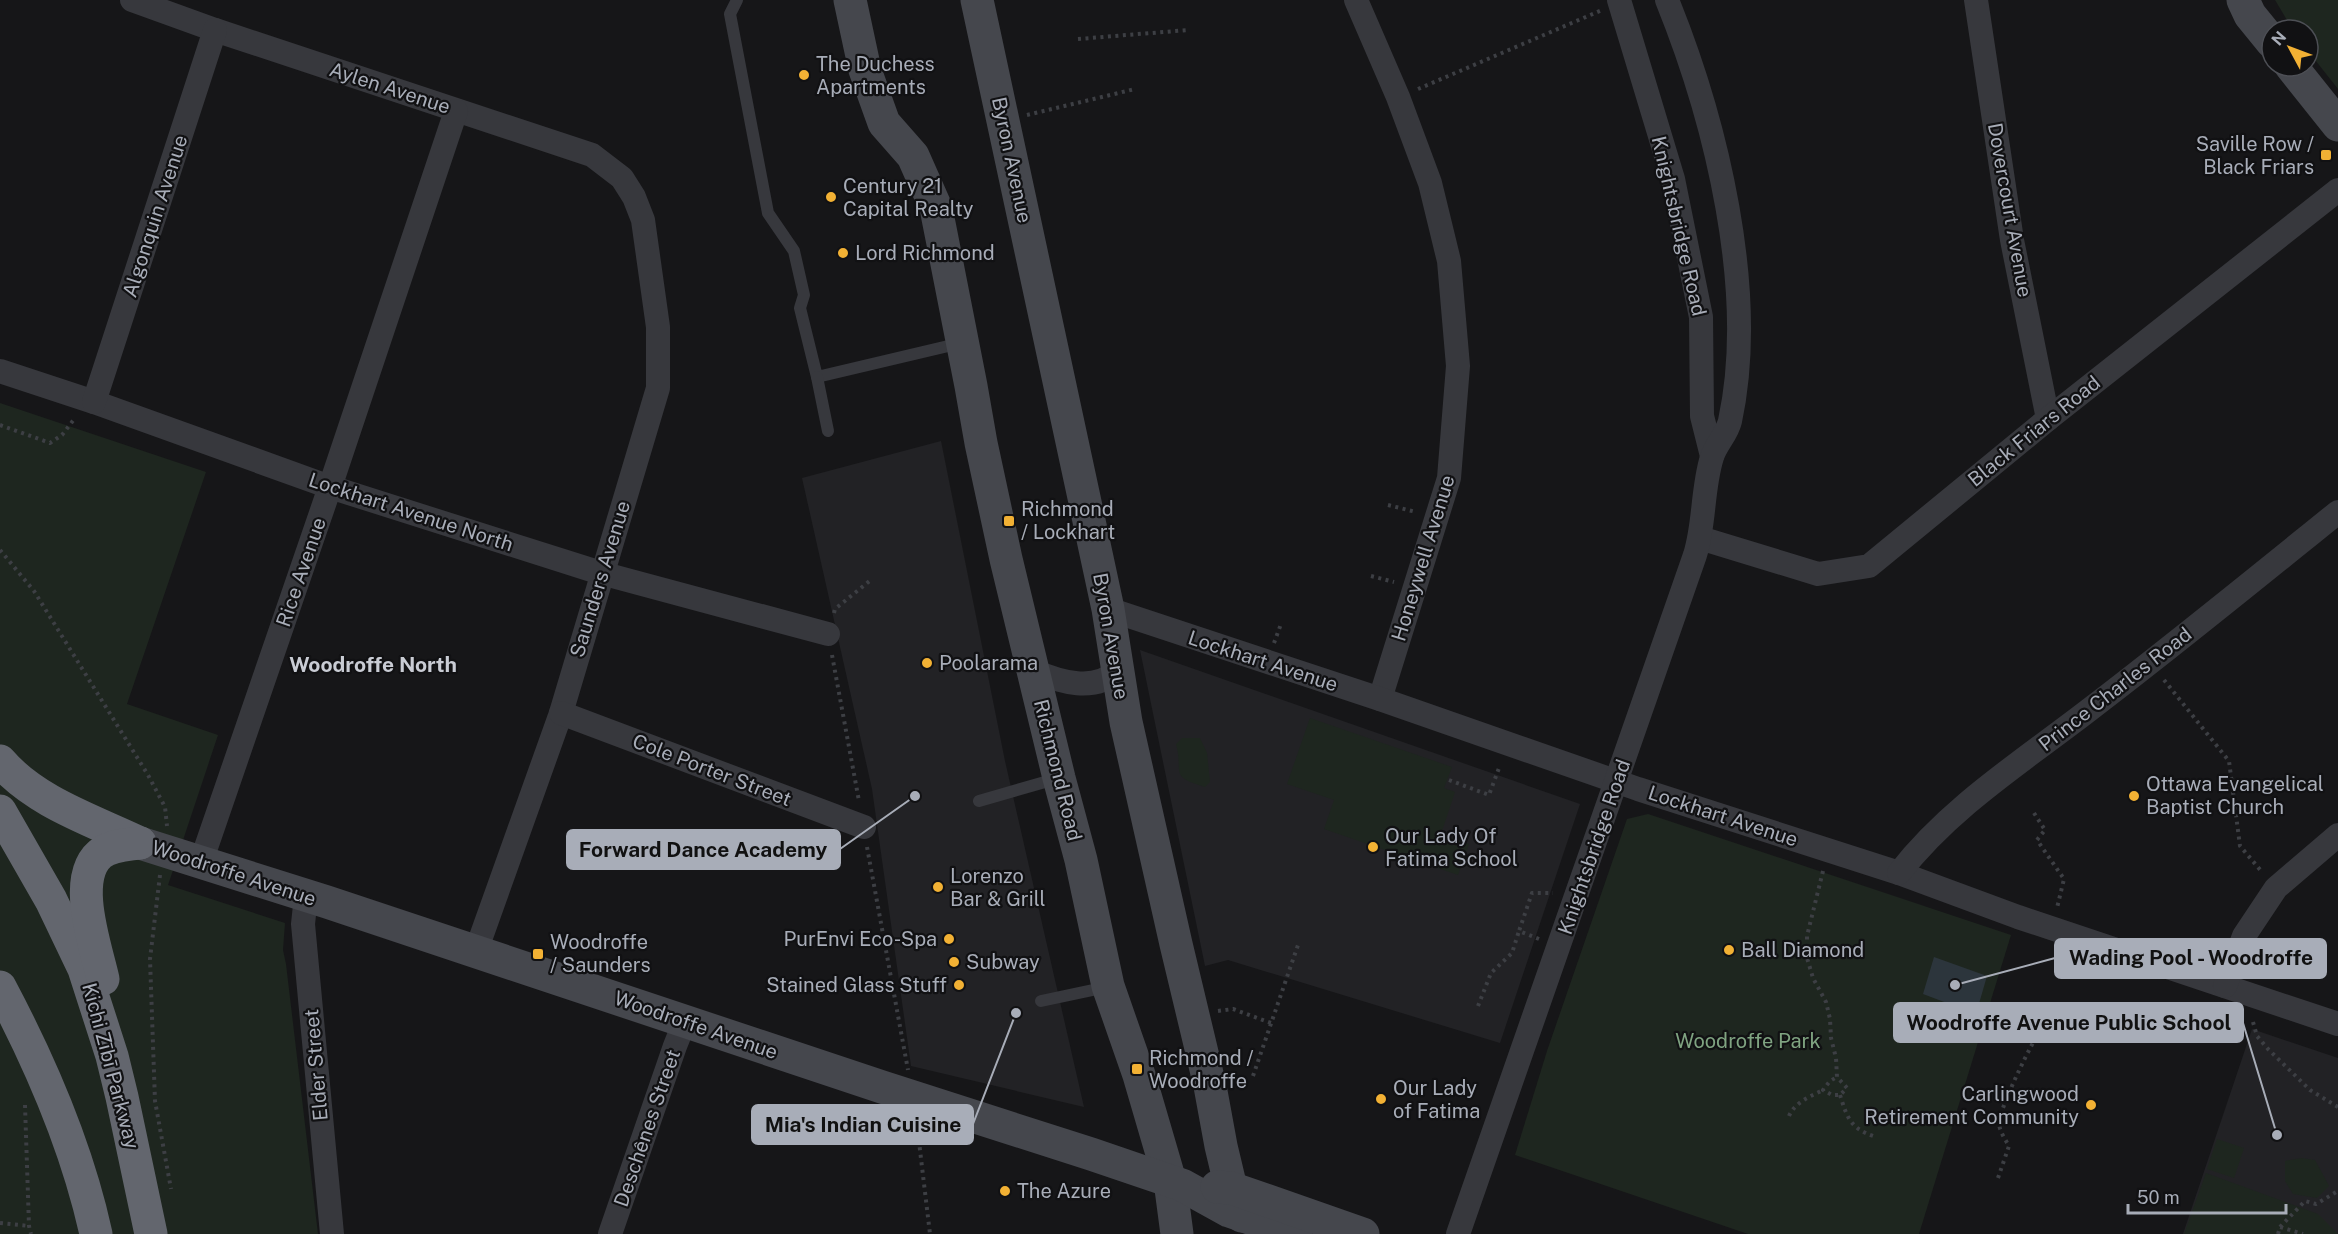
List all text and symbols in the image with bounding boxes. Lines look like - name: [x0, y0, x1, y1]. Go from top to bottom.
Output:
- north arrow: [2260, 18, 2320, 78]
- text: N: [2268, 28, 2290, 49]
- place label: The Duchess Apartments: [816, 52, 935, 99]
- street label: Aylen Avenue: [327, 57, 453, 119]
- marker: The Duchess Apartments: [797, 68, 811, 82]
- street label: Byron Avenue: [987, 95, 1037, 225]
- street label: Dovercourt Avenue: [1983, 121, 2037, 299]
- street label: Algonquin Avenue: [117, 132, 193, 300]
- place label: Saville Row / Black Friars: [2196, 132, 2314, 179]
- street label: Knightsbridge Road: [1647, 134, 1711, 318]
- marker: Saville Row / Black Friars: [2319, 148, 2333, 162]
- place label: Century 21 Capital Realty: [843, 174, 974, 221]
- marker: Century 21 Capital Realty: [824, 190, 838, 204]
- place label: Lord Richmond: [855, 241, 995, 265]
- marker: Lord Richmond: [836, 246, 850, 260]
- street label: Black Friars Road: [1963, 370, 2105, 492]
- street label: Lockhart Avenue North: [306, 468, 516, 556]
- street label: Honeywell Avenue: [1386, 472, 1460, 644]
- place label: Richmond / Lockhart: [1021, 497, 1115, 544]
- street label: Saunders Avenue: [565, 498, 635, 660]
- street label: Rice Avenue: [271, 514, 331, 630]
- marker: Richmond / Lockhart: [1002, 514, 1016, 528]
- street label: Byron Avenue: [1088, 571, 1134, 701]
- street label: Prince Charles Road: [2034, 622, 2196, 756]
- street label: Lockhart Avenue: [1185, 626, 1341, 696]
- place label: Poolarama: [939, 651, 1038, 675]
- district label: Woodroffe North: [289, 652, 457, 677]
- marker: Poolarama: [920, 656, 934, 670]
- street label: Richmond Road: [1029, 697, 1087, 843]
- street label: Cole Porter Street: [629, 729, 795, 811]
- street label: Knightsbridge Road: [1553, 756, 1635, 938]
- place label: Ottawa Evangelical Baptist Church: [2146, 772, 2324, 819]
- street label: Lockhart Avenue: [1645, 781, 1801, 851]
- marker: Ottawa Evangelical Baptist Church: [2127, 789, 2141, 803]
- place label: Our Lady Of Fatima School: [1385, 824, 1518, 871]
- callout: Forward Dance Academy: [567, 830, 840, 869]
- street label: Woodroffe Avenue: [149, 835, 319, 911]
- text: Forward Dance Academy: [579, 837, 828, 862]
- marker: Our Lady Of Fatima School: [1366, 840, 1380, 854]
- place label: Lorenzo Bar & Grill: [950, 864, 1046, 911]
- marker: Lorenzo Bar & Grill: [931, 880, 945, 894]
- place label: PurEnvi Eco-Spa: [784, 927, 937, 951]
- place label: Woodroffe / Saunders: [550, 930, 651, 977]
- marker: PurEnvi Eco-Spa: [942, 932, 956, 946]
- place label: Ball Diamond: [1741, 938, 1864, 962]
- callout: Wading Pool - Woodroffe: [2055, 939, 2326, 978]
- marker: Ball Diamond: [1722, 943, 1736, 957]
- text: Wading Pool - Woodroffe: [2069, 945, 2313, 970]
- marker: Woodroffe / Saunders: [531, 947, 545, 961]
- place label: Subway: [966, 950, 1040, 974]
- marker: Subway: [947, 955, 961, 969]
- place label: Stained Glass Stuff: [766, 973, 947, 997]
- marker: Stained Glass Stuff: [952, 978, 966, 992]
- street label: Kichi Zībī Parkway: [77, 980, 145, 1152]
- street label: Woodroffe Avenue: [611, 986, 781, 1064]
- callout: Woodroffe Avenue Public School: [1894, 1003, 2243, 1042]
- street label: Elder Street: [299, 1008, 333, 1122]
- text: Woodroffe Avenue Public School: [1907, 1010, 2232, 1035]
- park label: Woodroffe Park: [1675, 1029, 1821, 1053]
- street label: Deschênes Street: [609, 1046, 685, 1210]
- place label: Richmond / Woodroffe: [1149, 1046, 1254, 1093]
- marker: Richmond / Woodroffe: [1130, 1062, 1144, 1076]
- place label: Our Lady of Fatima: [1393, 1076, 1480, 1123]
- place label: Carlingwood Retirement Community: [1864, 1082, 2079, 1129]
- marker: Our Lady of Fatima: [1374, 1092, 1388, 1106]
- marker: Carlingwood Retirement Community: [2084, 1098, 2098, 1112]
- callout: Mia's Indian Cuisine: [752, 1105, 973, 1144]
- text: Mia's Indian Cuisine: [765, 1112, 961, 1137]
- scale bar: [2128, 1177, 2286, 1215]
- place label: The Azure: [1017, 1179, 1111, 1203]
- marker: The Azure: [998, 1184, 1012, 1198]
- text: 50 m: [2137, 1187, 2180, 1208]

